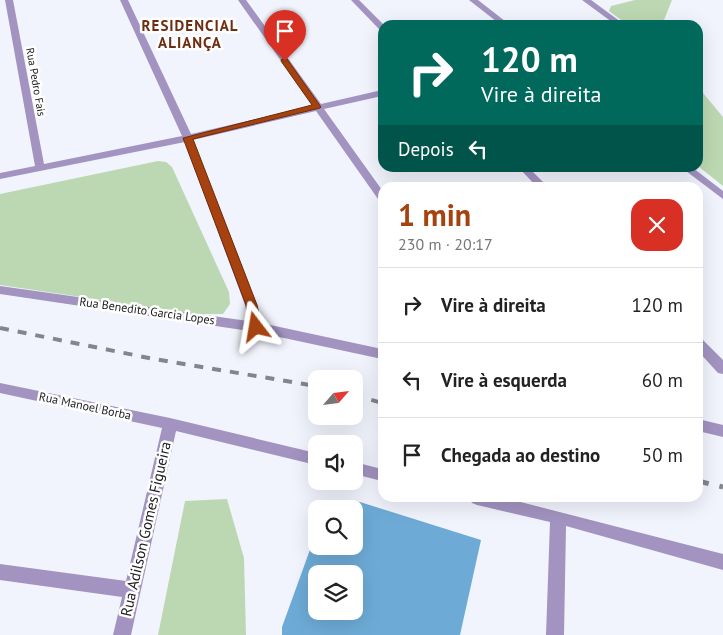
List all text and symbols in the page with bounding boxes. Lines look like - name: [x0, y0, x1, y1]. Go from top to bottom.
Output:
- pin: [264, 10, 306, 61]
- district label: RESIDENCIAL ALIANÇA: [142, 16, 238, 52]
- icon: arrive: [271, 17, 299, 45]
- text: 120 m: [481, 36, 578, 82]
- icon: right: [398, 40, 463, 105]
- street label: Rua Pedro Fais: [23, 47, 49, 118]
- text: Vire à direita: [481, 80, 601, 108]
- icon: left: [464, 135, 492, 163]
- text: Depois: [398, 137, 454, 161]
- text: 1 min: [398, 195, 471, 234]
- button: close: [631, 199, 683, 251]
- text: 230 m · 20:17: [398, 234, 493, 254]
- icon: right: [398, 291, 426, 319]
- text: Vire à direita: [441, 293, 546, 317]
- text: 120 m: [631, 293, 683, 317]
- street label: Rua Benedito Garcia Lopes: [78, 294, 216, 327]
- position arrow: [229, 300, 281, 352]
- icon: left: [398, 366, 426, 394]
- text: Vire à esquerda: [441, 368, 567, 392]
- text: 60 m: [642, 368, 683, 392]
- north arrow: [308, 370, 362, 425]
- map controls: [308, 370, 363, 620]
- street label: Rua Manoel Borba: [38, 388, 133, 423]
- button: sound: [308, 435, 363, 490]
- street label: Rua Adilson Gomes Figueira: [116, 440, 175, 618]
- icon: arrive: [398, 441, 426, 469]
- text: Chegada ao destino: [441, 443, 600, 467]
- text: 50 m: [642, 443, 683, 467]
- button: search: [308, 500, 363, 555]
- button: layers: [308, 565, 363, 620]

